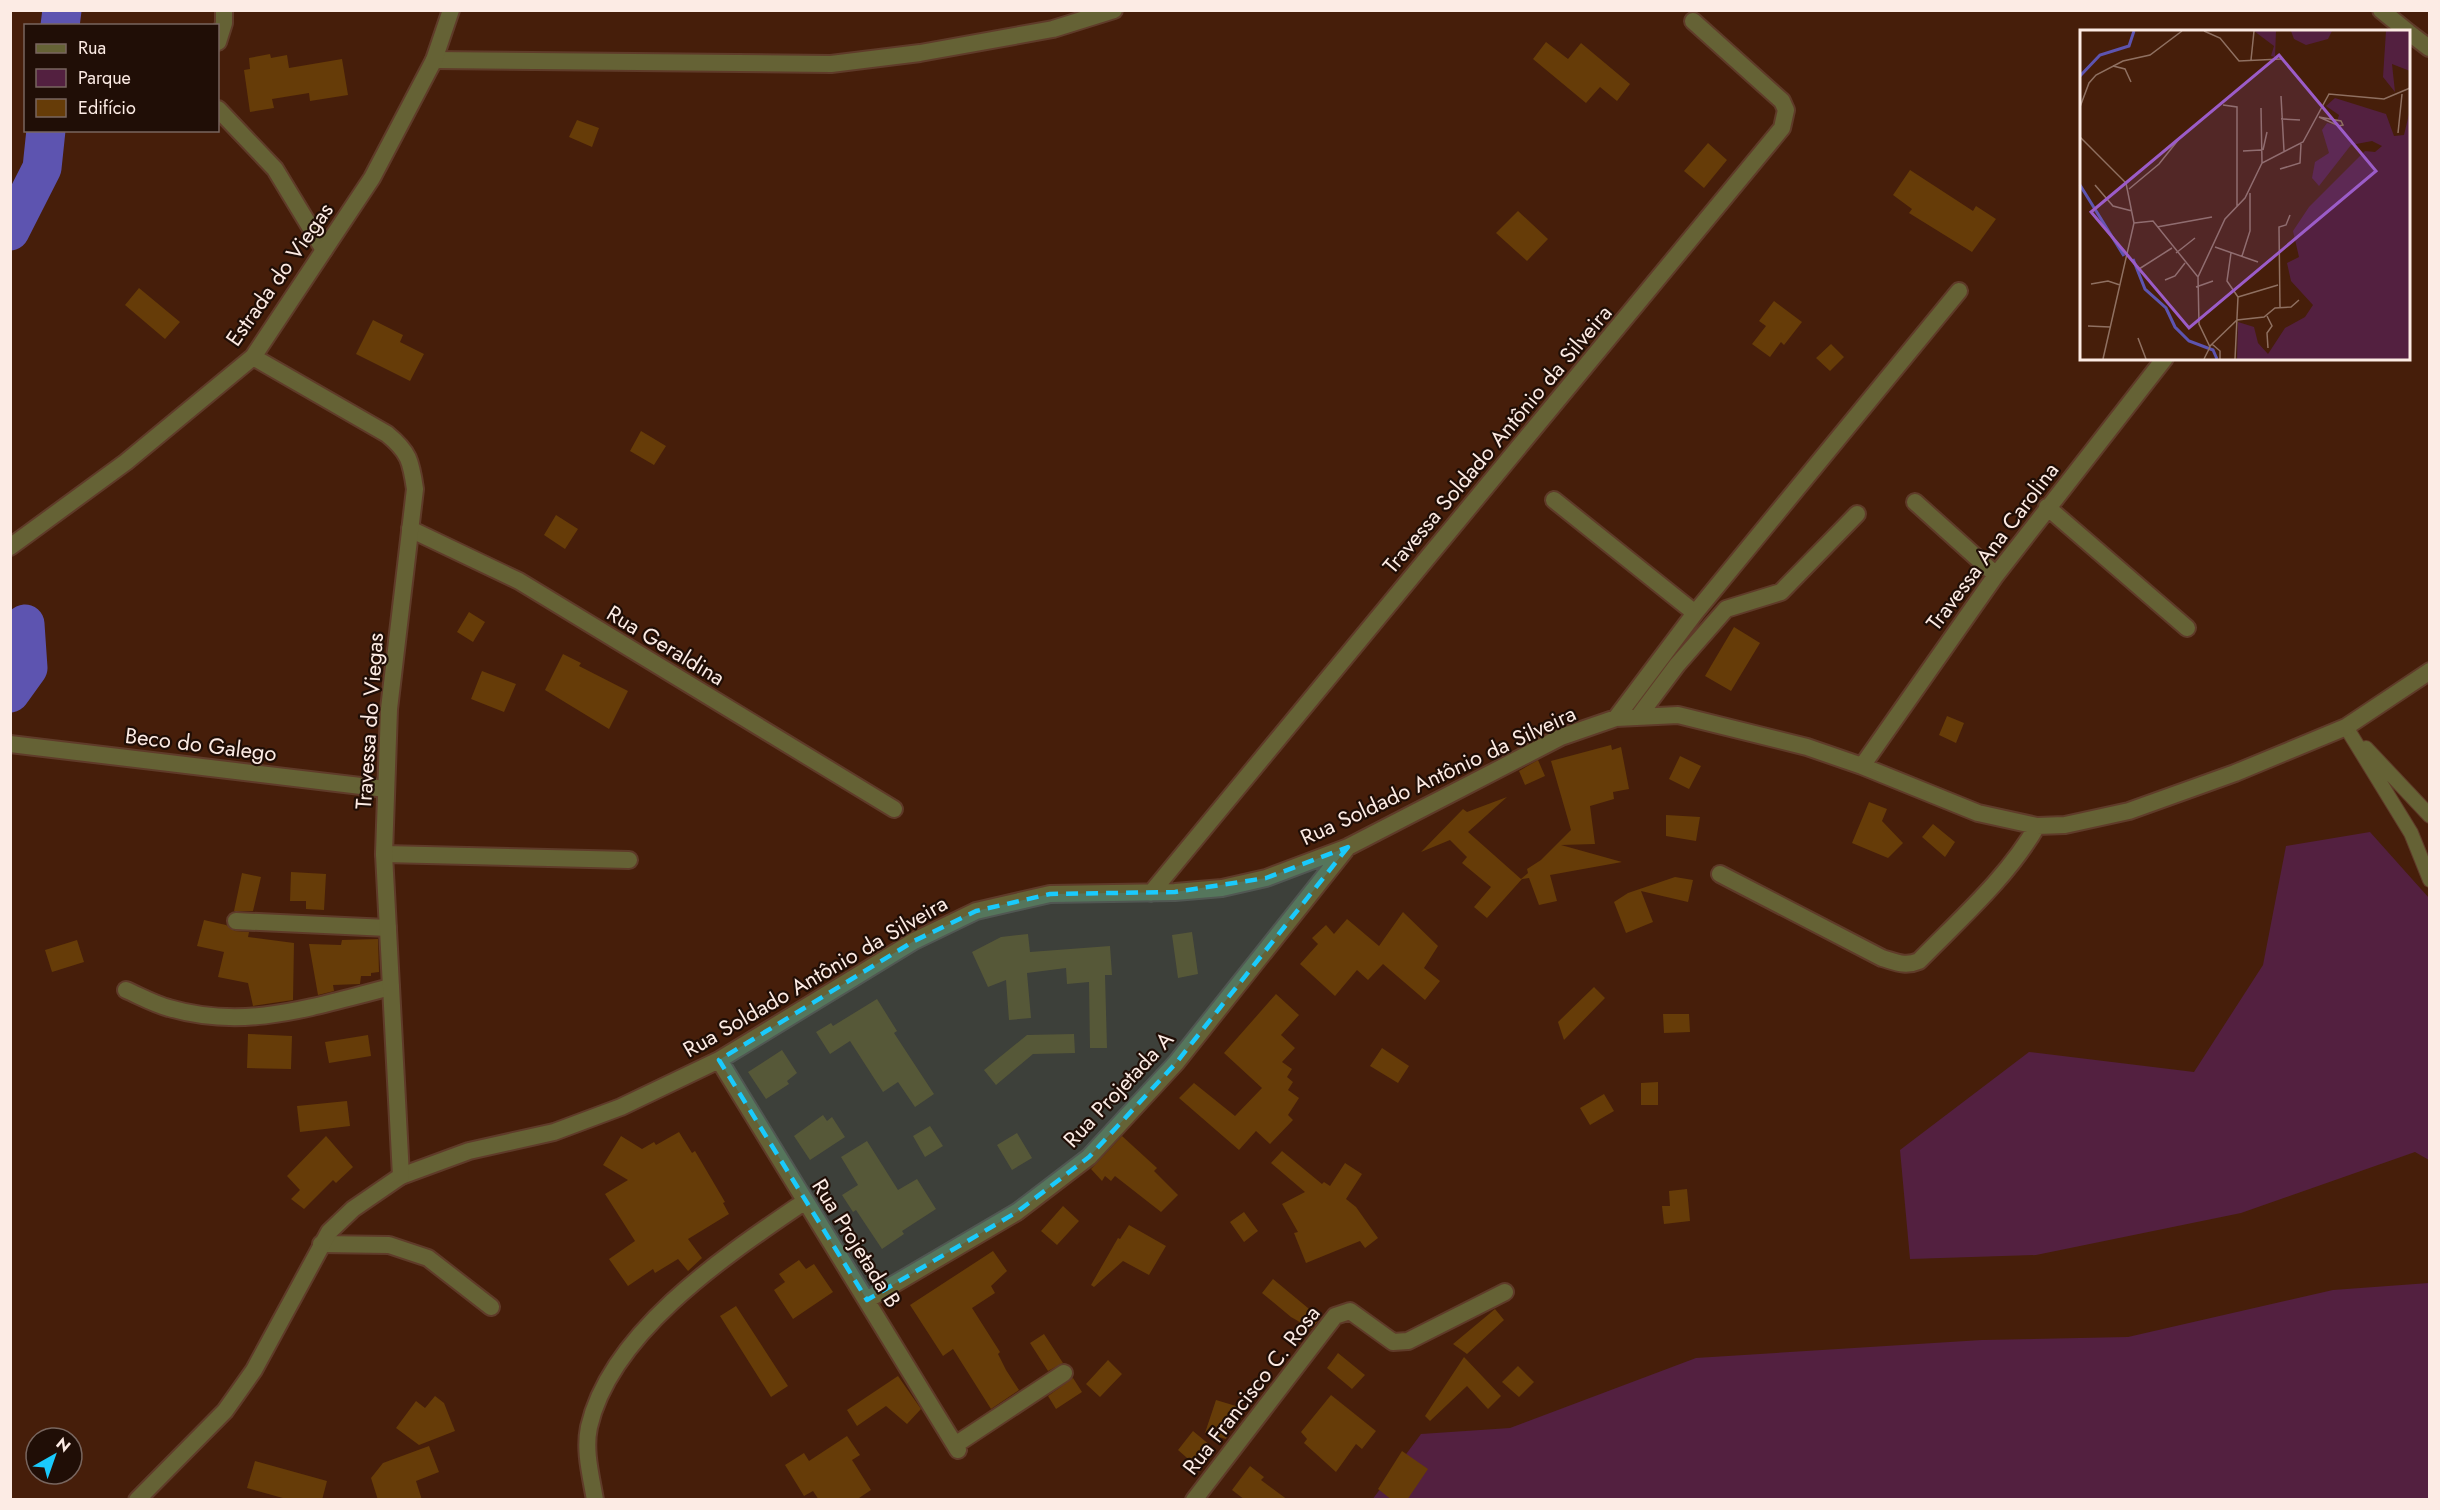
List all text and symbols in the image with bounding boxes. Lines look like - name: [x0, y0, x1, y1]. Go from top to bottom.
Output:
- legend: [24, 24, 219, 132]
- inset map: [2080, 30, 2410, 360]
- text: Rua: [78, 35, 106, 61]
- text: Parque: [78, 65, 131, 91]
- text: Edifício: [78, 95, 136, 121]
- street label: Estrada do Viegas: [217, 196, 341, 352]
- street label: Travessa Soldado Antônio da Silveira: [1375, 298, 1619, 580]
- street label: Travessa Ana Carolina: [1918, 455, 2066, 637]
- street label: Rua Geraldina: [601, 597, 731, 693]
- street label: Travessa do Viegas: [347, 632, 391, 810]
- street label: Rua Soldado Antônio da Silveira: [1295, 697, 1581, 853]
- street label: Beco do Galego: [123, 719, 279, 769]
- street label: Rua Soldado Antônio da Silveira: [677, 887, 953, 1065]
- street label: Rua Projetada A: [1056, 1023, 1181, 1154]
- street label: Rua Projetada B: [805, 1172, 909, 1314]
- street label: Rua Francisco C. Rosa: [1175, 1298, 1327, 1482]
- north arrow: [24, 1426, 84, 1486]
- text: N: [51, 1432, 76, 1458]

